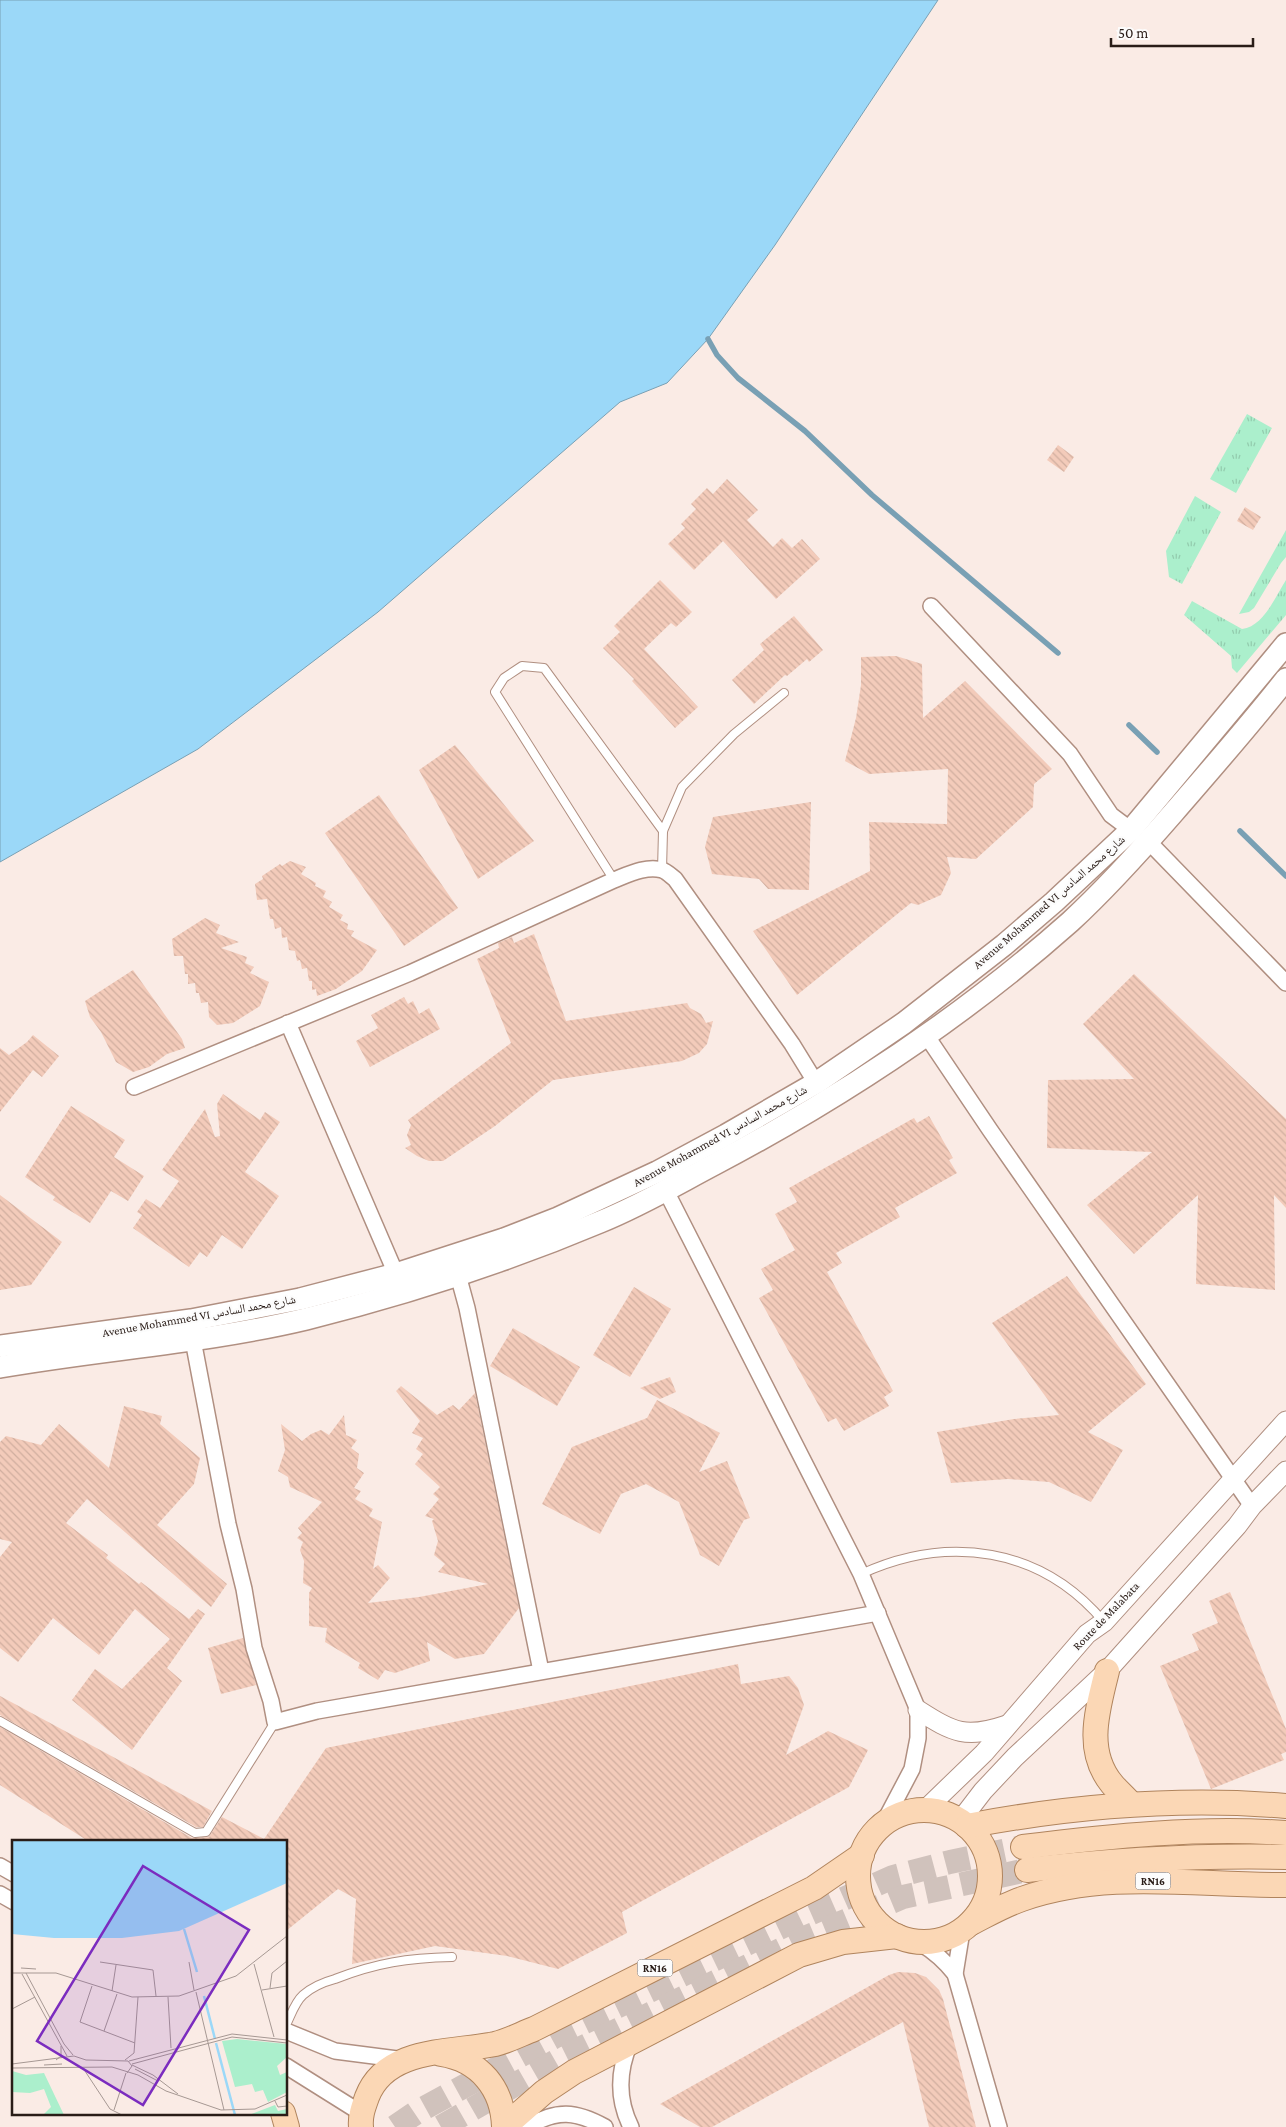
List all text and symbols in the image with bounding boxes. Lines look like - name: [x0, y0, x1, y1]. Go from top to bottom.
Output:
- scale bar: [1111, 15, 1254, 47]
- text: 50 m: [1118, 25, 1148, 41]
- street label: Avenue Mohammed VI شارع محمد السادس: [970, 832, 1128, 972]
- street label: Avenue Mohammed VI شارع محمد السادس: [631, 1082, 810, 1191]
- street label: Avenue Mohammed VI شارع محمد السادس: [101, 1292, 297, 1341]
- street label: Route de Malabata: [1070, 1579, 1142, 1653]
- inset map: [12, 1840, 288, 2114]
- road number: RN16: [1136, 1872, 1170, 1890]
- road number: RN16: [638, 1960, 672, 1976]

